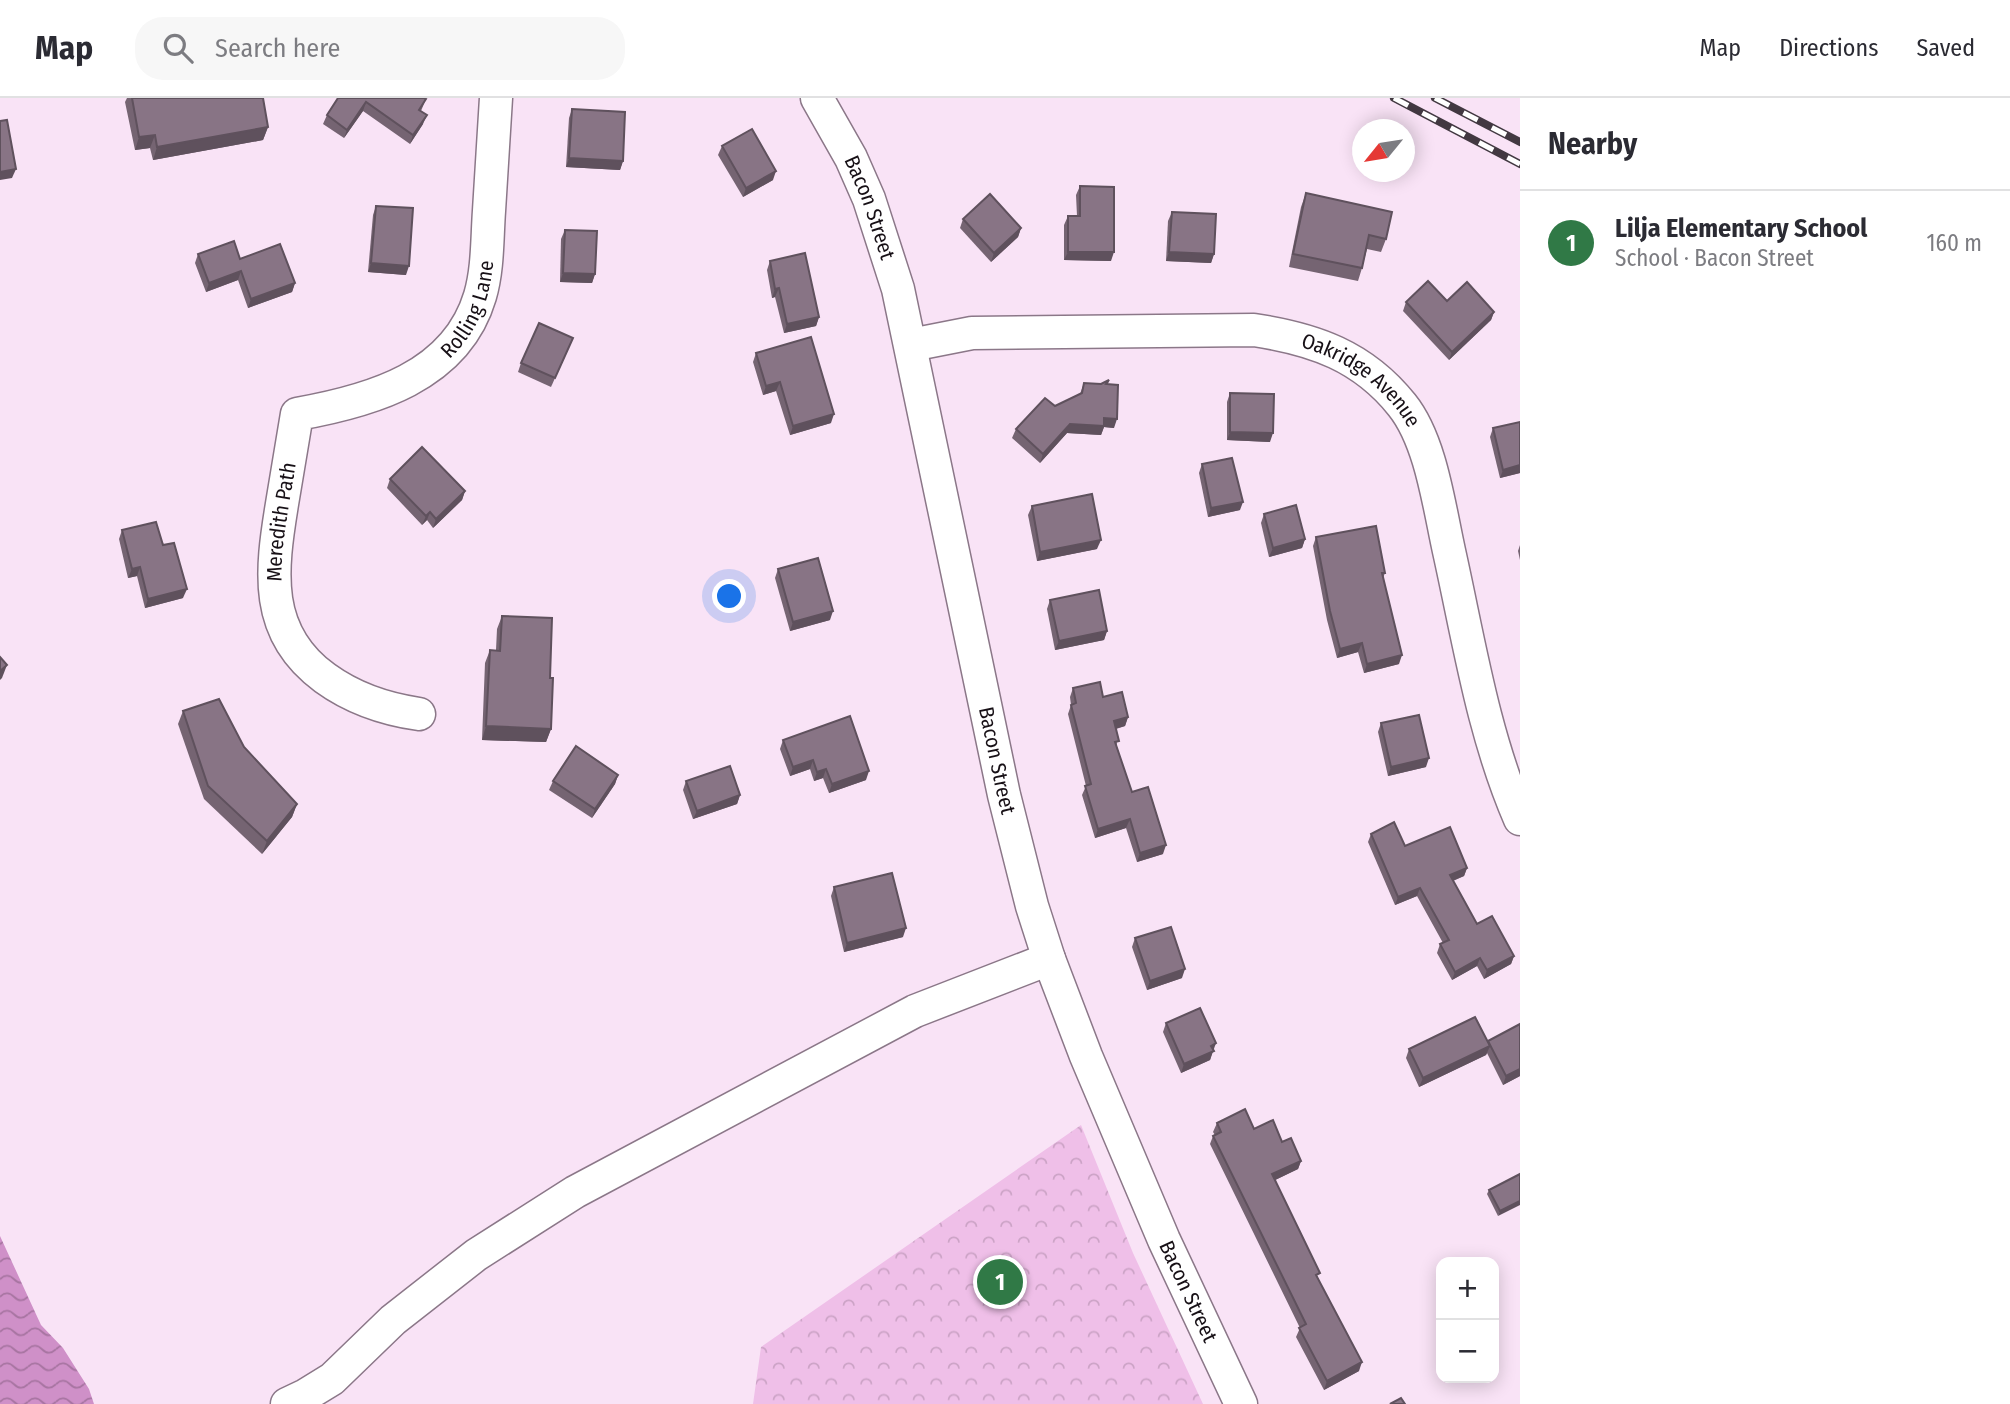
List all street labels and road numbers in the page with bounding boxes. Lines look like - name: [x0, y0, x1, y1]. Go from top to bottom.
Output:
- street label: Bacon Street: [838, 151, 901, 263]
- street label: Rolling Lane: [435, 259, 499, 363]
- street label: Oakridge Avenue: [1298, 328, 1426, 431]
- street label: Meredith Path: [261, 460, 302, 581]
- street label: Bacon Street: [973, 704, 1021, 817]
- street label: Bacon Street: [1153, 1237, 1223, 1347]

